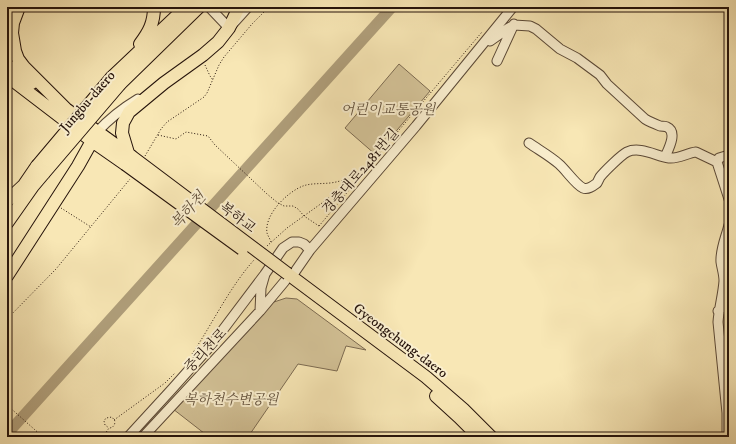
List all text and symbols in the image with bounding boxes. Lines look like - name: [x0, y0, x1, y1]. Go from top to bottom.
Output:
- street label: Jungbu-daero: [55, 67, 120, 138]
- park label: 어린이교통공원: [341, 101, 437, 119]
- street label: 경충대로2481번길: [318, 125, 403, 218]
- water label: 복하천: [167, 187, 211, 233]
- street label: 복하교: [216, 198, 259, 237]
- street label: Gyeongchung-daero: [350, 299, 451, 382]
- street label: 중리천로: [181, 324, 231, 377]
- park label: 복하천수변공원: [184, 391, 280, 409]

